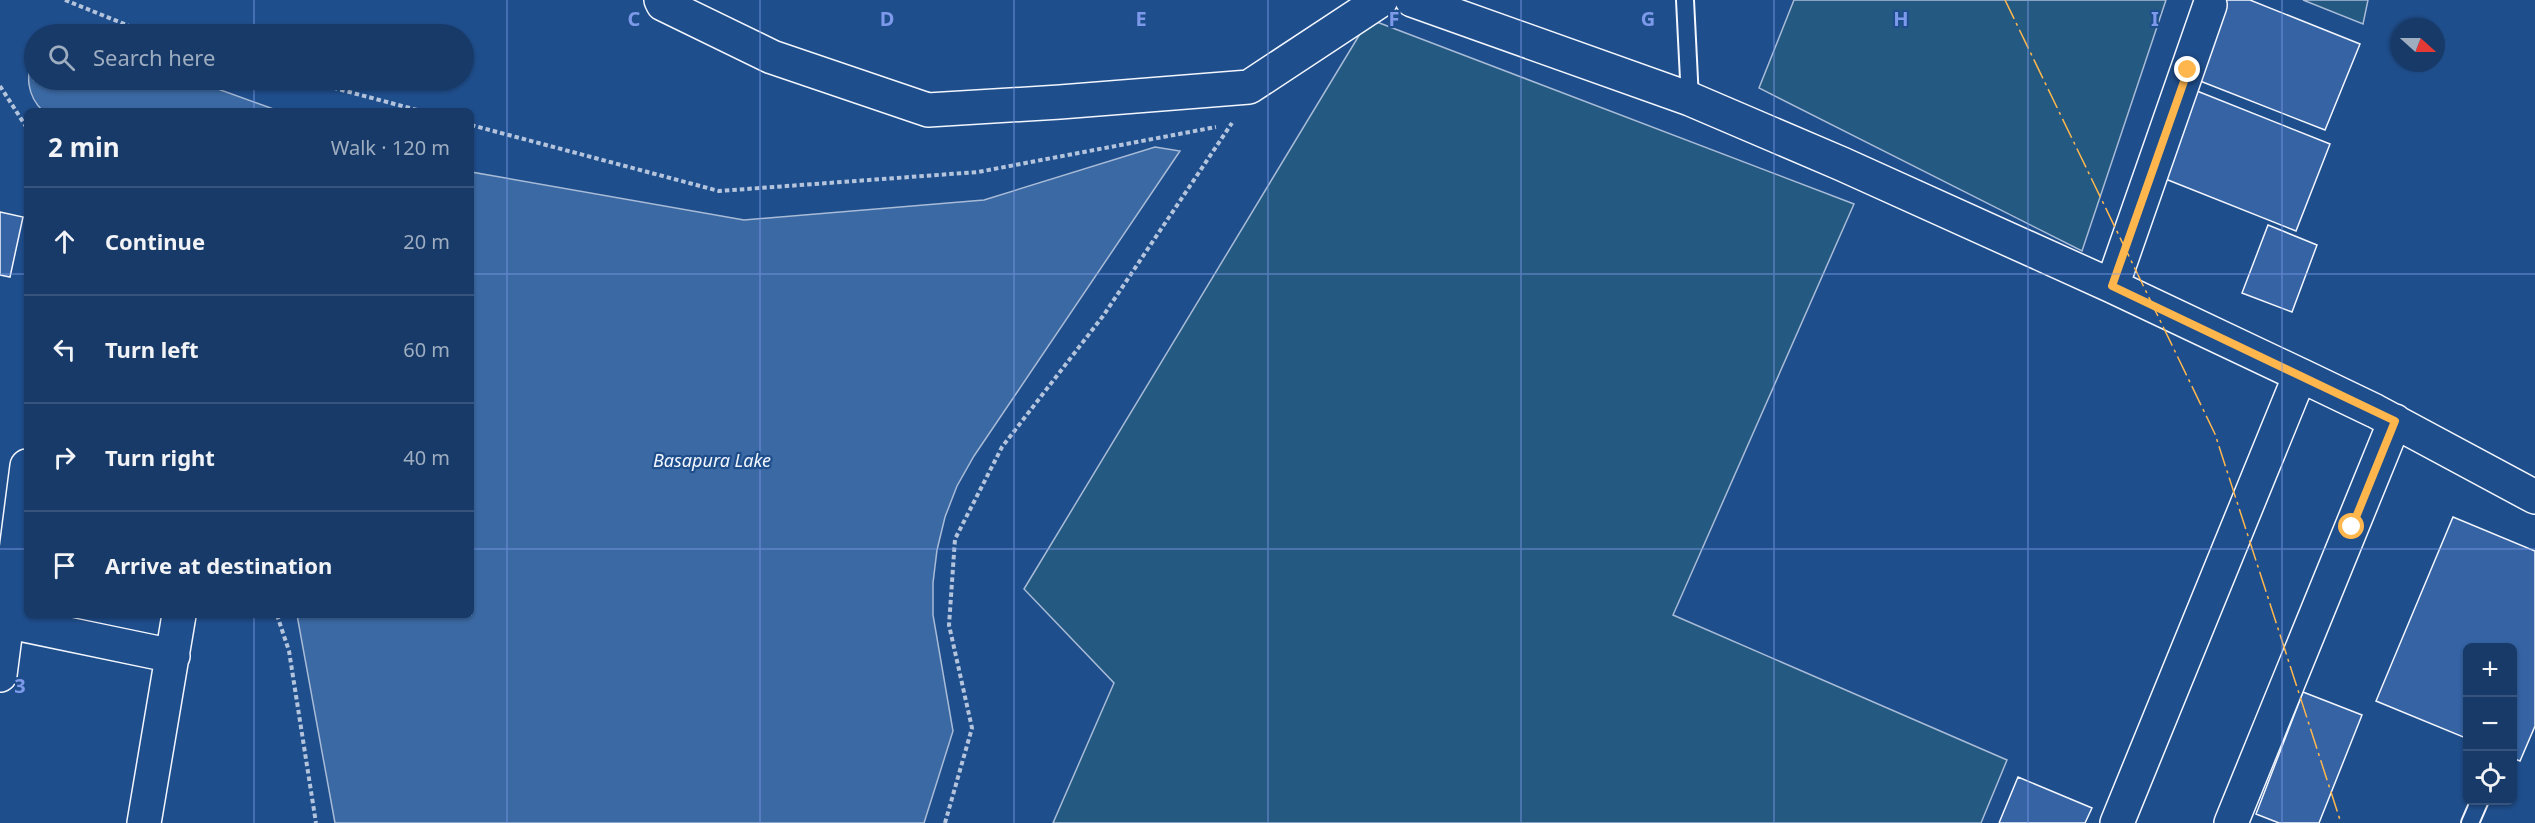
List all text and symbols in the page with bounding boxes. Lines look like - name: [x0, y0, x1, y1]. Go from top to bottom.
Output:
- text: C: [628, 5, 641, 32]
- text: D: [880, 5, 894, 32]
- text: E: [1135, 5, 1147, 32]
- text: F: [1389, 5, 1399, 32]
- text: G: [1641, 5, 1655, 32]
- text: H: [1893, 5, 1909, 32]
- text: I: [2151, 5, 2159, 32]
- north arrow: [2391, 18, 2445, 72]
- search box: [24, 24, 474, 90]
- icon: search: [45, 41, 78, 74]
- text: Search here: [93, 42, 215, 72]
- route end: [2174, 56, 2200, 82]
- text: 2 min: [48, 129, 120, 165]
- text: Walk · 120 m: [331, 134, 450, 161]
- icon: ahead: [48, 225, 81, 258]
- text: Continue: [105, 226, 205, 256]
- text: 20 m: [403, 228, 450, 255]
- icon: left: [48, 333, 81, 366]
- text: Turn left: [105, 334, 199, 364]
- text: 60 m: [403, 336, 450, 363]
- icon: right: [48, 441, 81, 474]
- text: Turn right: [105, 442, 215, 472]
- text: 40 m: [403, 444, 450, 471]
- water label: Basapura Lake: [653, 448, 771, 472]
- route start: [2338, 513, 2364, 539]
- icon: arrive: [48, 549, 81, 582]
- text: Arrive at destination: [105, 550, 332, 580]
- map controls: [2463, 643, 2517, 805]
- button: +: [2463, 643, 2517, 697]
- text: 3: [14, 672, 26, 699]
- button: −: [2463, 697, 2517, 751]
- button: locate: [2463, 751, 2517, 805]

